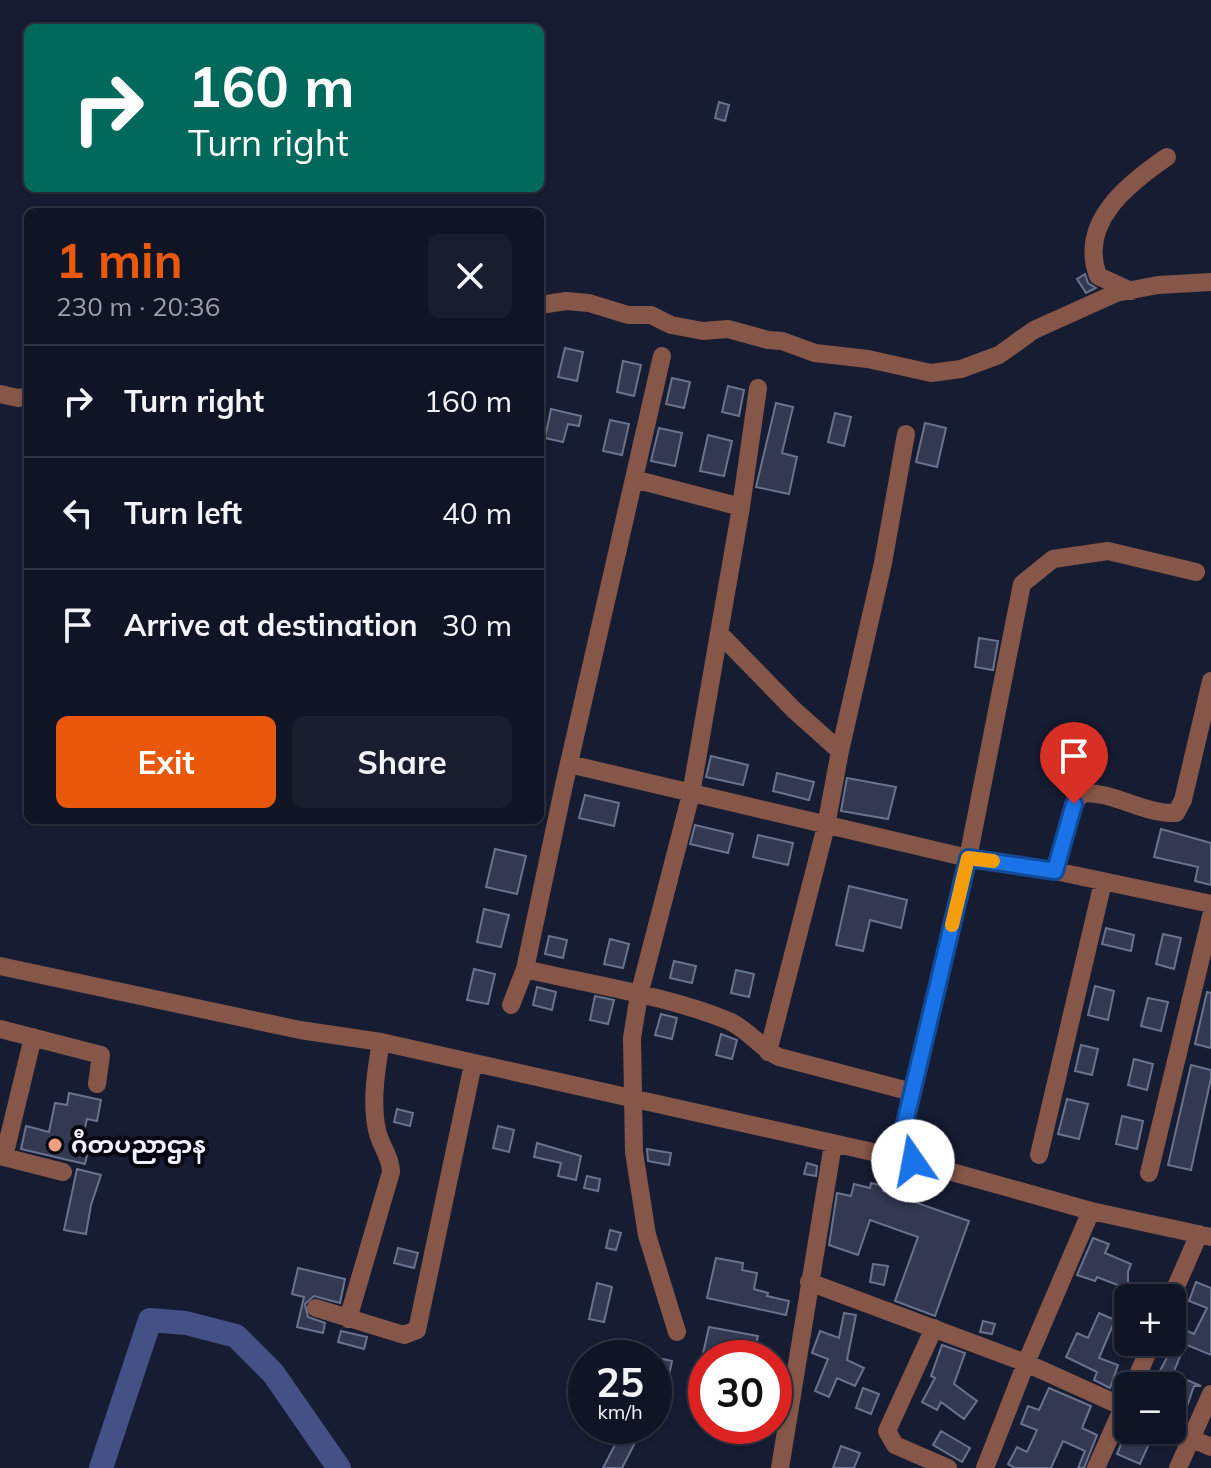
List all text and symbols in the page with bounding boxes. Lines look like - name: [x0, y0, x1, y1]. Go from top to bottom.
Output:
- text: 160 m: [188, 51, 355, 121]
- icon: right: [56, 56, 160, 160]
- text: Turn right: [188, 120, 349, 165]
- text: 1 min: [56, 230, 183, 290]
- button: close: [428, 234, 512, 318]
- text: 230 m · 20:36: [56, 290, 220, 323]
- icon: right: [56, 379, 100, 423]
- text: Turn right: [124, 382, 264, 420]
- text: 160 m: [424, 382, 512, 420]
- icon: left: [56, 491, 100, 535]
- text: Turn left: [124, 494, 242, 532]
- text: 40 m: [442, 494, 512, 532]
- icon: arrive: [56, 603, 100, 647]
- text: Arrive at destination: [124, 606, 418, 644]
- text: 30 m: [442, 606, 512, 644]
- button: Exit: [56, 716, 276, 808]
- button: Share: [292, 716, 512, 808]
- pin: [1040, 722, 1108, 804]
- icon: arrive: [1052, 734, 1096, 778]
- position arrow: [871, 1119, 955, 1203]
- place label: ဂီတပညာဌာန: [71, 1129, 206, 1164]
- marker: ဂီတပညာဌာန: [46, 1136, 64, 1154]
- map controls: [1114, 1284, 1186, 1444]
- button: +: [1114, 1284, 1186, 1356]
- speed limit sign: 30: [688, 1340, 792, 1444]
- text: 25: [596, 1357, 644, 1407]
- button: −: [1114, 1372, 1186, 1444]
- text: km/h: [597, 1399, 643, 1424]

